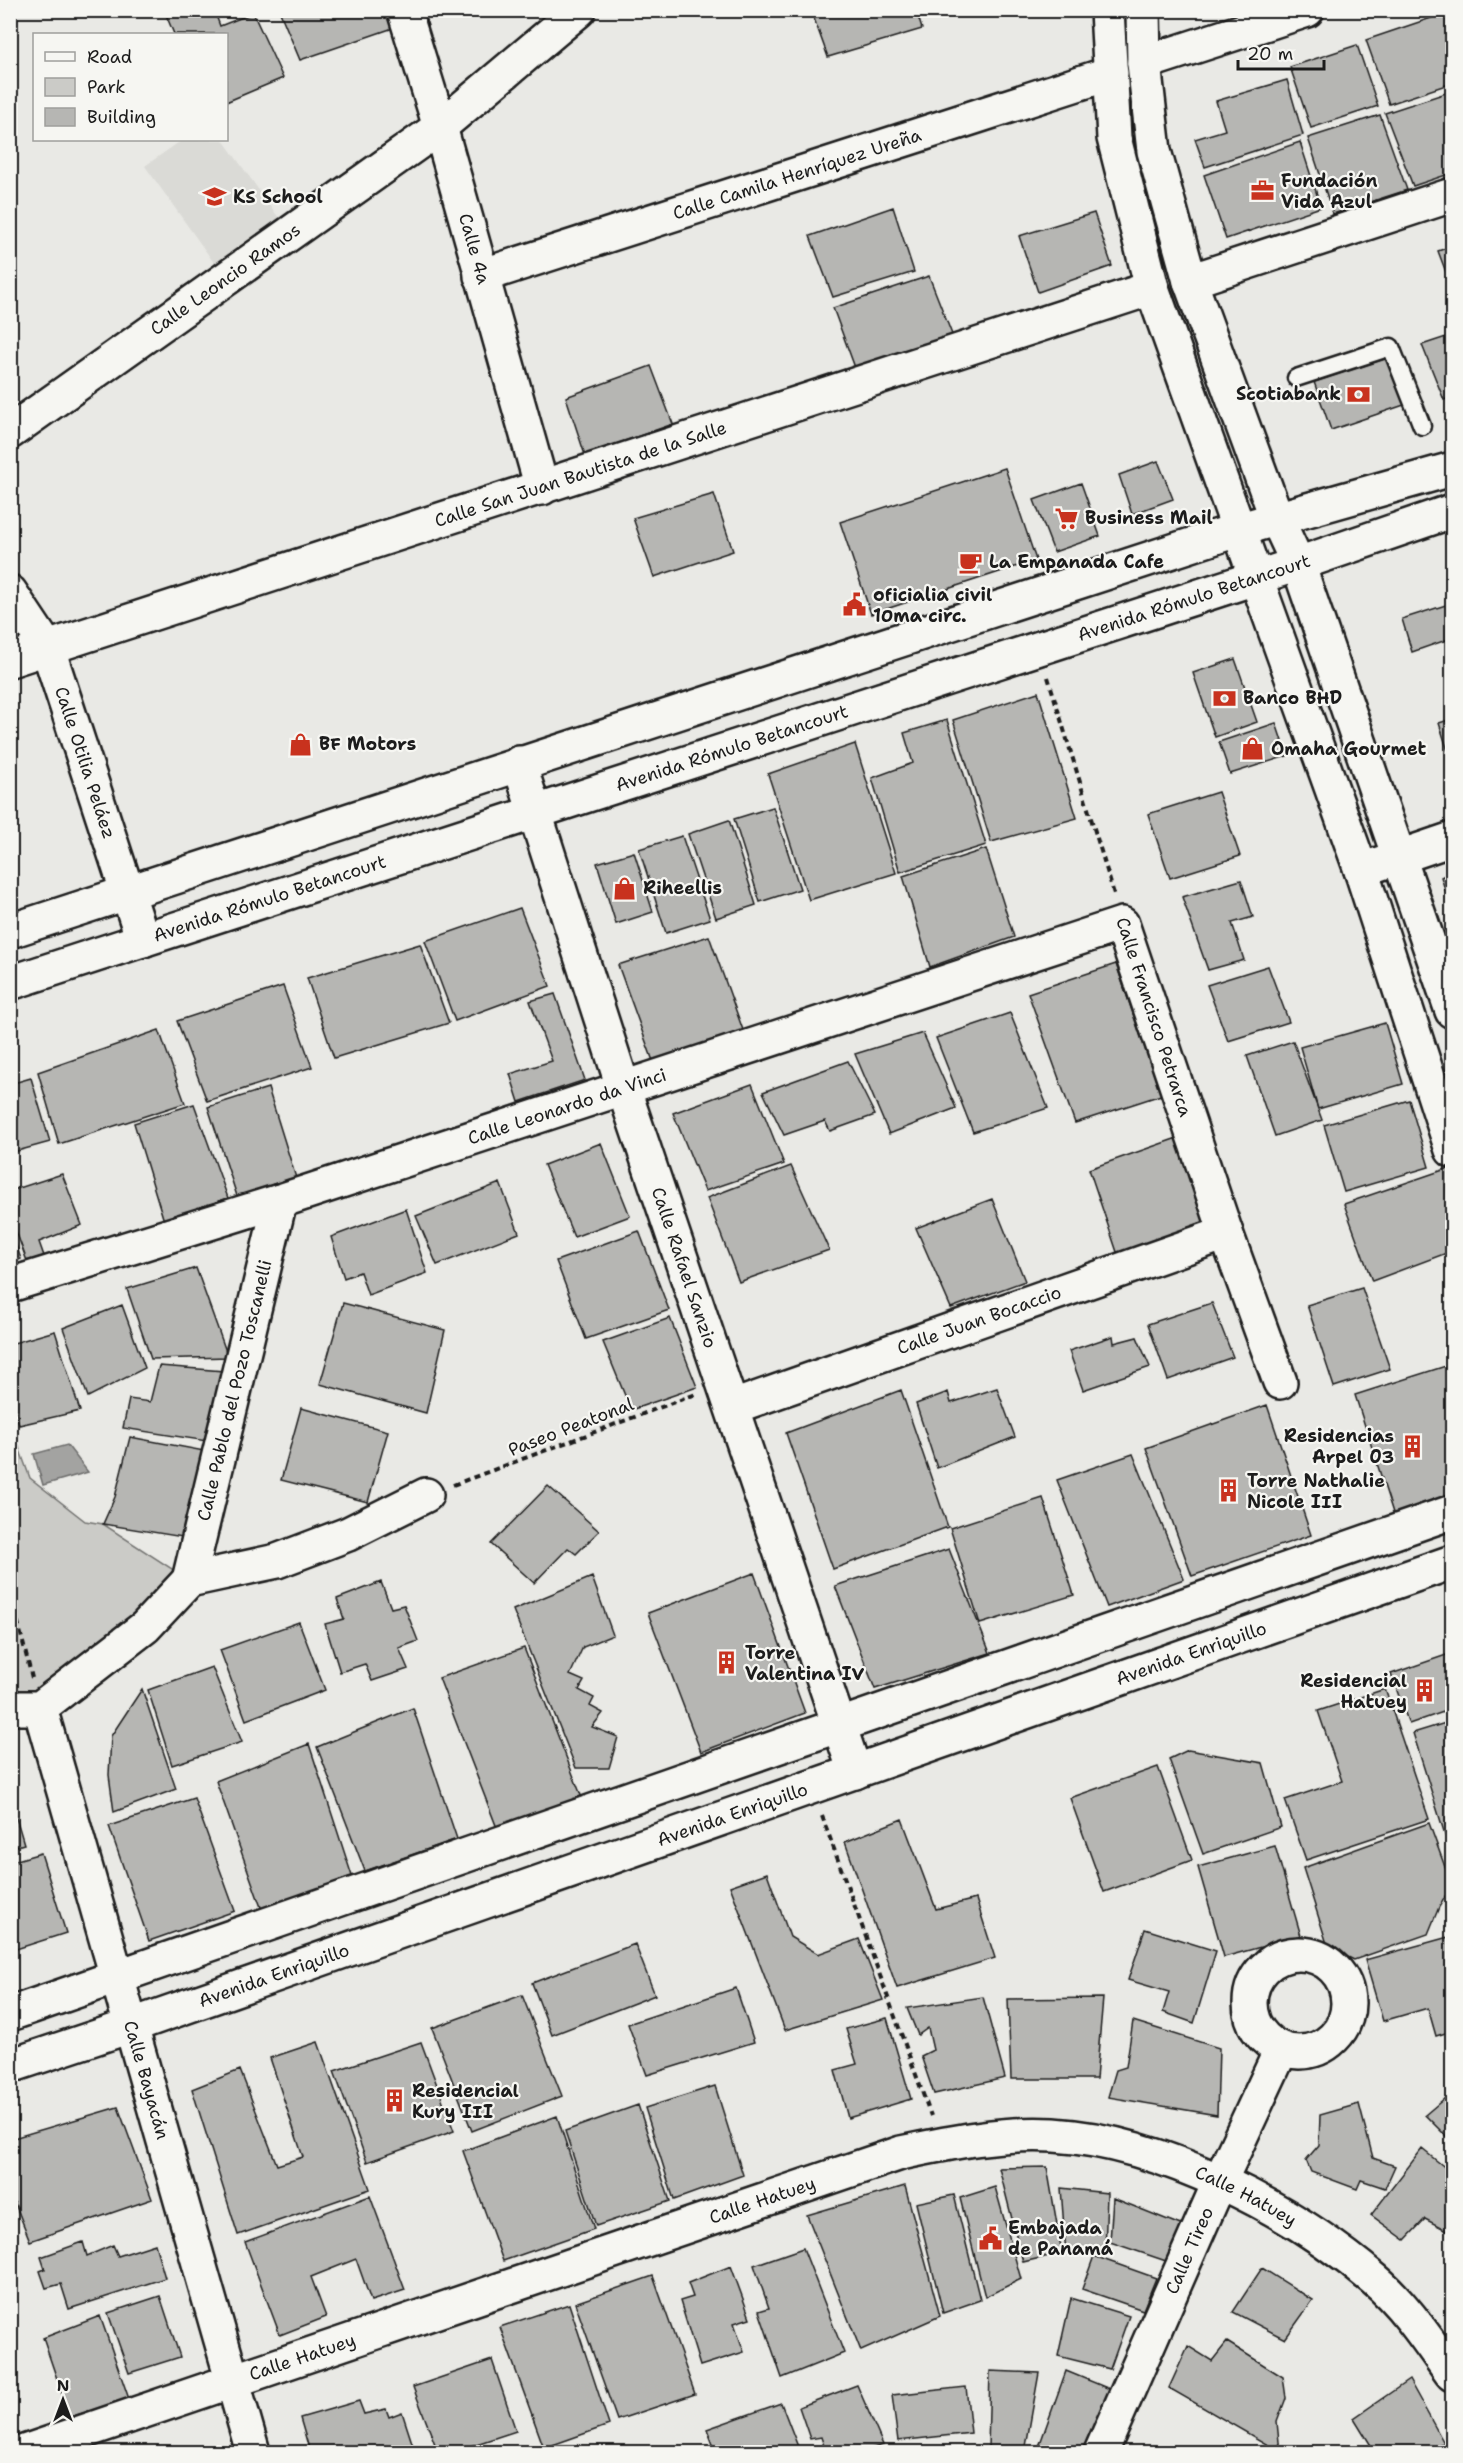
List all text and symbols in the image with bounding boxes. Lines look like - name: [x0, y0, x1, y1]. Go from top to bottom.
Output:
- legend: [33, 33, 228, 141]
- scale bar: [1238, 33, 1324, 71]
- text: 20 m: [1247, 42, 1293, 66]
- text: Road: [87, 45, 132, 69]
- text: Park: [87, 75, 126, 99]
- text: Building: [87, 105, 156, 129]
- street label: Calle Camila Henríquez Ureña: [670, 123, 924, 225]
- place label: Fundación Vida Azul: [1281, 169, 1377, 214]
- office icon: Fundación Vida Azul: [1250, 178, 1276, 204]
- school or university icon: KS School: [202, 184, 228, 210]
- place label: KS School: [233, 185, 323, 209]
- street label: Calle 4a: [453, 211, 496, 287]
- street label: Calle Leoncio Ramos: [145, 218, 305, 341]
- bank icon: Scotiabank: [1346, 381, 1372, 407]
- place label: Scotiabank: [1236, 382, 1341, 406]
- street label: Calle San Juan Bautista de la Salle: [431, 415, 730, 533]
- supermarket icon: Business Mail: [1054, 505, 1080, 531]
- place label: Business Mail: [1085, 506, 1213, 530]
- cafe icon: La Empanada Cafe: [958, 549, 984, 575]
- street label: Avenida Rómulo Betancourt: [1074, 549, 1314, 647]
- place label: La Empanada Cafe: [989, 550, 1164, 574]
- place label: oficialia civil 10ma circ.: [873, 583, 992, 628]
- public building icon: oficialia civil 10ma circ.: [842, 592, 868, 618]
- street label: Calle Otilia Peláez: [49, 683, 121, 842]
- bank icon: Banco BHD: [1212, 685, 1238, 711]
- place label: Banco BHD: [1243, 686, 1342, 710]
- street label: Avenida Rómulo Betancourt: [612, 699, 851, 797]
- shop icon: BF Motors: [288, 731, 314, 757]
- place label: BF Motors: [319, 732, 416, 756]
- shop icon: Omaha Gourmet: [1240, 736, 1266, 762]
- place label: Omaha Gourmet: [1271, 737, 1427, 761]
- street label: Avenida Rómulo Betancourt: [150, 849, 389, 948]
- shop icon: Riheellis: [612, 875, 638, 901]
- place label: Riheellis: [643, 876, 722, 900]
- street label: Calle Francisco Petrarca: [1110, 914, 1198, 1120]
- street label: Calle Leonardo da Vinci: [465, 1063, 670, 1150]
- street label: Calle Rafael Sanzio: [646, 1184, 723, 1351]
- street label: Calle Pablo del Pozo Toscanelli: [192, 1257, 277, 1523]
- street label: Calle Juan Bocaccio: [894, 1280, 1064, 1360]
- street label: Paseo Peatonal: [505, 1392, 638, 1462]
- place label: Residencias Arpel 03: [1284, 1424, 1394, 1469]
- building icon: Residencias Arpel 03: [1399, 1433, 1425, 1459]
- place label: Torre Nathalie Nicole III: [1247, 1469, 1385, 1514]
- building icon: Torre Nathalie Nicole III: [1216, 1478, 1242, 1504]
- street label: Avenida Enriquillo: [1112, 1616, 1270, 1691]
- place label: Torre Valentina IV: [745, 1641, 864, 1686]
- building icon: Torre Valentina IV: [714, 1650, 740, 1676]
- place label: Residencial Hatuey: [1300, 1669, 1407, 1714]
- building icon: Residencial Hatuey: [1412, 1678, 1438, 1704]
- street label: Avenida Enriquillo: [654, 1777, 811, 1852]
- street label: Avenida Enriquillo: [195, 1938, 353, 2013]
- street label: Calle Bayacán: [118, 2018, 175, 2142]
- place label: Residencial Kury III: [412, 2079, 519, 2124]
- building icon: Residencial Kury III: [381, 2088, 407, 2114]
- street label: Calle Hatuey: [1192, 2160, 1301, 2232]
- street label: Calle Hatuey: [706, 2171, 819, 2230]
- street label: Calle Tireo: [1160, 2203, 1219, 2298]
- place label: Embajada de Panamá: [1008, 2216, 1114, 2261]
- public building icon: Embajada de Panamá: [977, 2225, 1003, 2251]
- street label: Calle Hatuey: [246, 2328, 359, 2386]
- north arrow: [33, 2370, 93, 2430]
- text: N: [57, 2375, 69, 2396]

